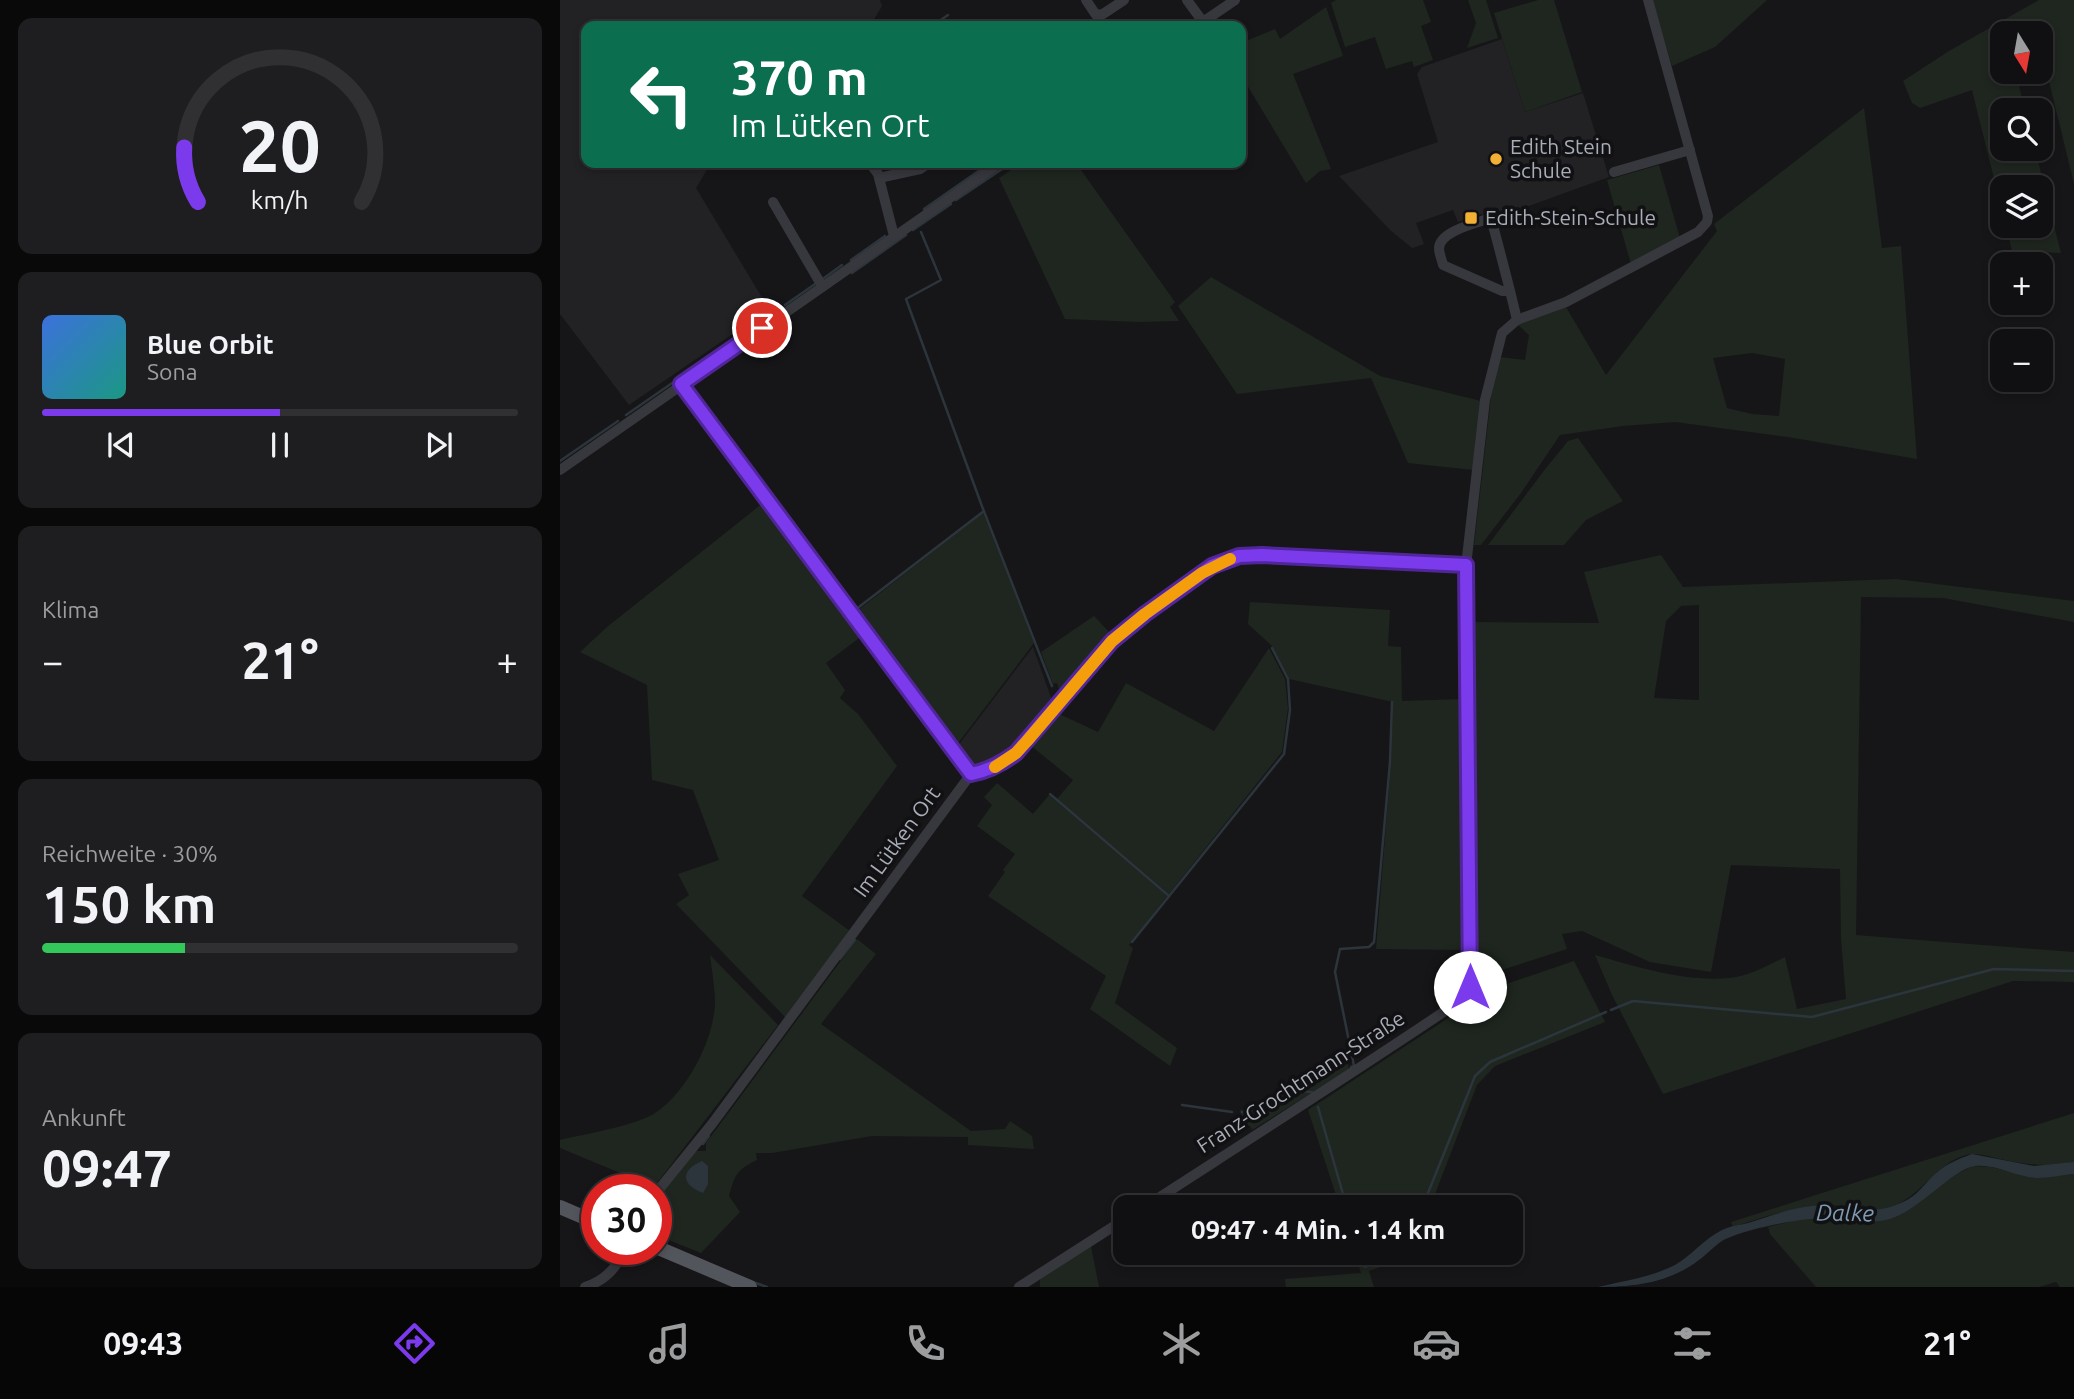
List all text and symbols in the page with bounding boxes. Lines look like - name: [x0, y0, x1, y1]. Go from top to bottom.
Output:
- north arrow: [1990, 21, 2053, 84]
- map controls: [1990, 21, 2053, 392]
- icon: left: [616, 49, 707, 140]
- text: 370 m: [731, 49, 868, 104]
- button: search: [1990, 98, 2053, 161]
- text: 20: [239, 104, 321, 186]
- text: Im Lütken Ort: [731, 107, 930, 143]
- place label: Edith Stein Schule: [1510, 134, 1612, 182]
- marker: Edith Stein Schule: [1488, 151, 1504, 167]
- button: layers: [1990, 175, 2053, 238]
- text: km/h: [251, 186, 309, 214]
- place label: Edith-Stein-Schule: [1485, 205, 1656, 229]
- marker: Edith-Stein-Schule: [1463, 210, 1479, 226]
- button: +: [1990, 252, 2053, 315]
- pin: [732, 298, 792, 358]
- icon: arrive: [743, 309, 781, 347]
- button: −: [1990, 329, 2053, 392]
- text: Blue Orbit: [147, 330, 274, 359]
- text: Sona: [147, 359, 197, 384]
- icon: previous: [102, 426, 140, 464]
- icon: pause: [261, 426, 299, 464]
- icon: next: [420, 426, 458, 464]
- text: Klima: [42, 597, 99, 622]
- text: 21°: [241, 631, 319, 689]
- text: −: [42, 640, 63, 682]
- text: +: [497, 640, 518, 682]
- street label: Im Lütken Ort: [848, 782, 944, 901]
- text: Reichweite · 30%: [42, 841, 218, 866]
- text: 150 km: [42, 875, 216, 933]
- position arrow: [1433, 950, 1507, 1024]
- street label: Franz-Grochtmann-Straße: [1192, 1005, 1409, 1157]
- text: Ankunft: [42, 1105, 126, 1130]
- text: 09:47: [42, 1139, 172, 1197]
- speed limit sign: 30: [581, 1174, 672, 1265]
- water label: Dalke: [1816, 1199, 1875, 1226]
- text: 09:47 · 4 Min. · 1.4 km: [1191, 1215, 1445, 1244]
- icon: directions: [390, 1319, 439, 1368]
- icon: music: [645, 1319, 694, 1368]
- icon: phone: [901, 1319, 950, 1368]
- icon: climate: [1157, 1319, 1206, 1368]
- icon: car: [1412, 1319, 1461, 1368]
- icon: filters: [1668, 1319, 1717, 1368]
- text: 09:43: [103, 1325, 183, 1361]
- text: 21°: [1923, 1325, 1971, 1361]

